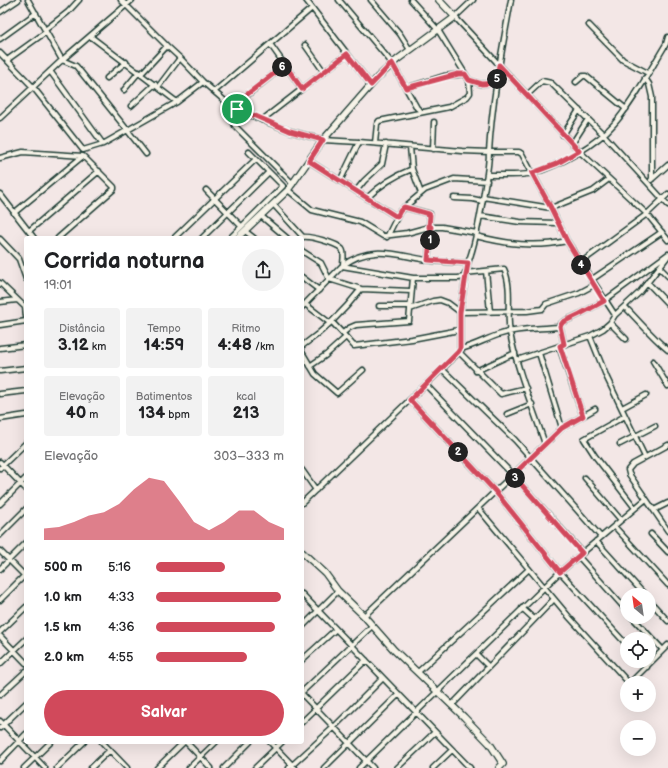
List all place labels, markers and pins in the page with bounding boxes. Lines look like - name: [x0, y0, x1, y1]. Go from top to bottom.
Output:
- pin: 6: [272, 57, 292, 77]
- pin: 5: [487, 69, 507, 89]
- pin: [220, 92, 254, 126]
- pin: 1: [420, 230, 440, 250]
- pin: 4: [571, 255, 591, 275]
- pin: 2: [448, 442, 468, 462]
- pin: 3: [505, 468, 525, 488]

